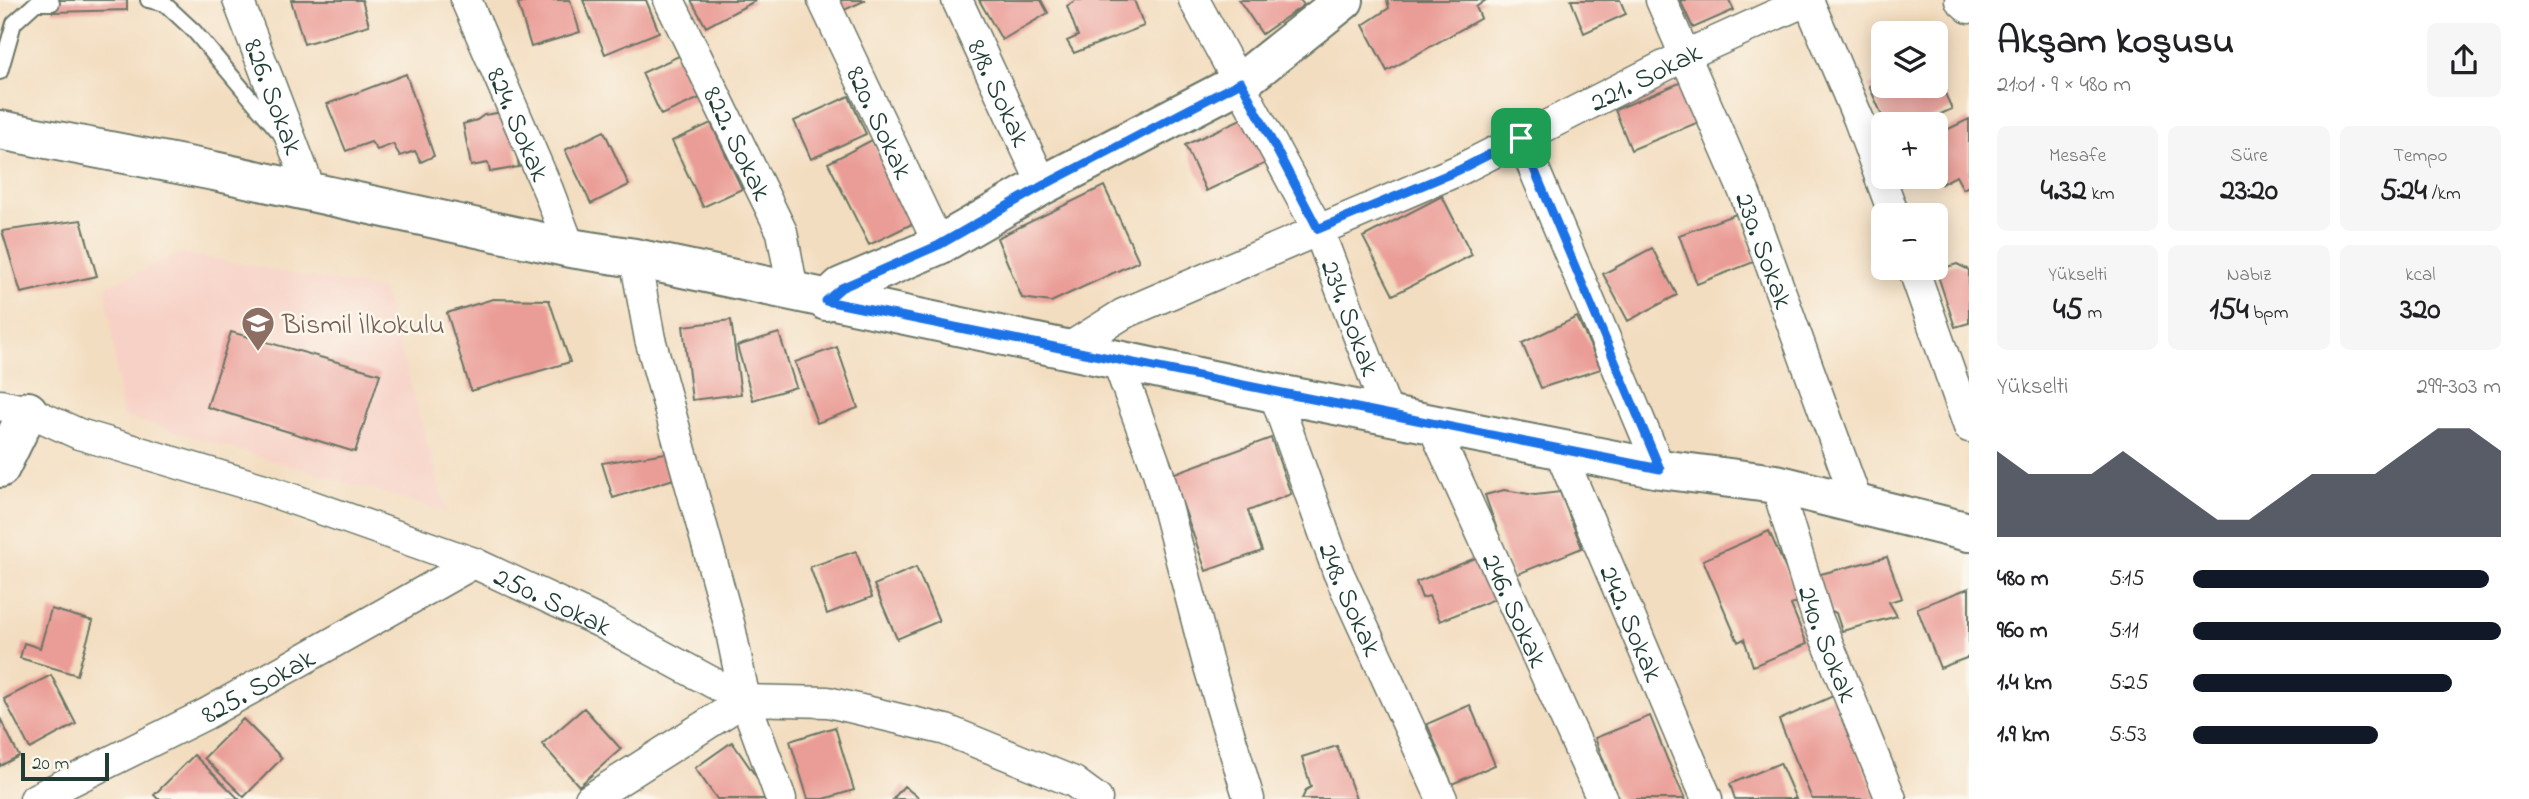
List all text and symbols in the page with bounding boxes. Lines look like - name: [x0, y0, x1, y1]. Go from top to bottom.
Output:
- text: Akşam koşusu: [1997, 15, 2234, 71]
- map controls: [1871, 21, 1948, 280]
- button: layers: [1871, 21, 1948, 98]
- button: share: [2427, 23, 2501, 97]
- street label: 221. Sokak: [1583, 33, 1710, 125]
- street label: 826. Sokak: [231, 34, 312, 162]
- street label: 818. Sokak: [954, 34, 1040, 155]
- street label: 820. Sokak: [833, 60, 922, 187]
- street label: 824. Sokak: [474, 62, 559, 189]
- text: 21:01 · 9 × 480 m: [1997, 69, 2131, 102]
- street label: 822. Sokak: [690, 80, 781, 209]
- pin: [1491, 108, 1551, 168]
- button: +: [1871, 112, 1948, 189]
- icon: arrive: [1502, 119, 1540, 157]
- text: Mesafe: [2049, 143, 2106, 170]
- text: Süre: [2230, 143, 2268, 170]
- text: Tempo: [2393, 143, 2448, 170]
- text: 4.32: [2041, 170, 2087, 214]
- text: 23:20: [2220, 170, 2278, 214]
- text: 5:24: [2380, 170, 2427, 214]
- text: km: [2087, 181, 2114, 208]
- text: /km: [2427, 181, 2461, 208]
- street label: 230. Sokak: [1722, 187, 1802, 316]
- button: −: [1871, 203, 1948, 280]
- street label: 234. Sokak: [1308, 255, 1389, 383]
- text: Yükselti: [2048, 262, 2107, 289]
- text: Nabız: [2227, 262, 2271, 289]
- text: kcal: [2405, 262, 2435, 289]
- text: 45: [2053, 289, 2083, 333]
- text: 154: [2210, 289, 2249, 333]
- text: 320: [2400, 289, 2440, 333]
- text: m: [2083, 300, 2102, 327]
- text: bpm: [2249, 300, 2288, 327]
- school or university icon: Bismil İlkokulu: [239, 304, 277, 353]
- place label: Bismil İlkokulu: [281, 306, 445, 347]
- text: Yükselti: [1997, 371, 2068, 404]
- text: 299–303 m: [2417, 371, 2501, 404]
- street label: 248. Sokak: [1305, 538, 1391, 664]
- street label: 246. Sokak: [1469, 547, 1557, 676]
- street label: 250. Sokak: [486, 558, 619, 649]
- street label: 242. Sokak: [1586, 559, 1672, 690]
- text: 480 m: [1997, 563, 2049, 596]
- text: 5:15: [2109, 563, 2145, 596]
- street label: 240. Sokak: [1785, 581, 1867, 710]
- text: 960 m: [1997, 615, 2048, 648]
- text: 5:11: [2109, 615, 2139, 648]
- street label: 825. Sokak: [195, 639, 324, 737]
- text: 1.4 km: [1997, 667, 2052, 700]
- text: 5:25: [2109, 667, 2149, 700]
- text: 1.9 km: [1997, 719, 2050, 752]
- text: 5:53: [2109, 719, 2147, 752]
- scale bar: [21, 750, 108, 782]
- text: 20 m: [32, 751, 69, 778]

